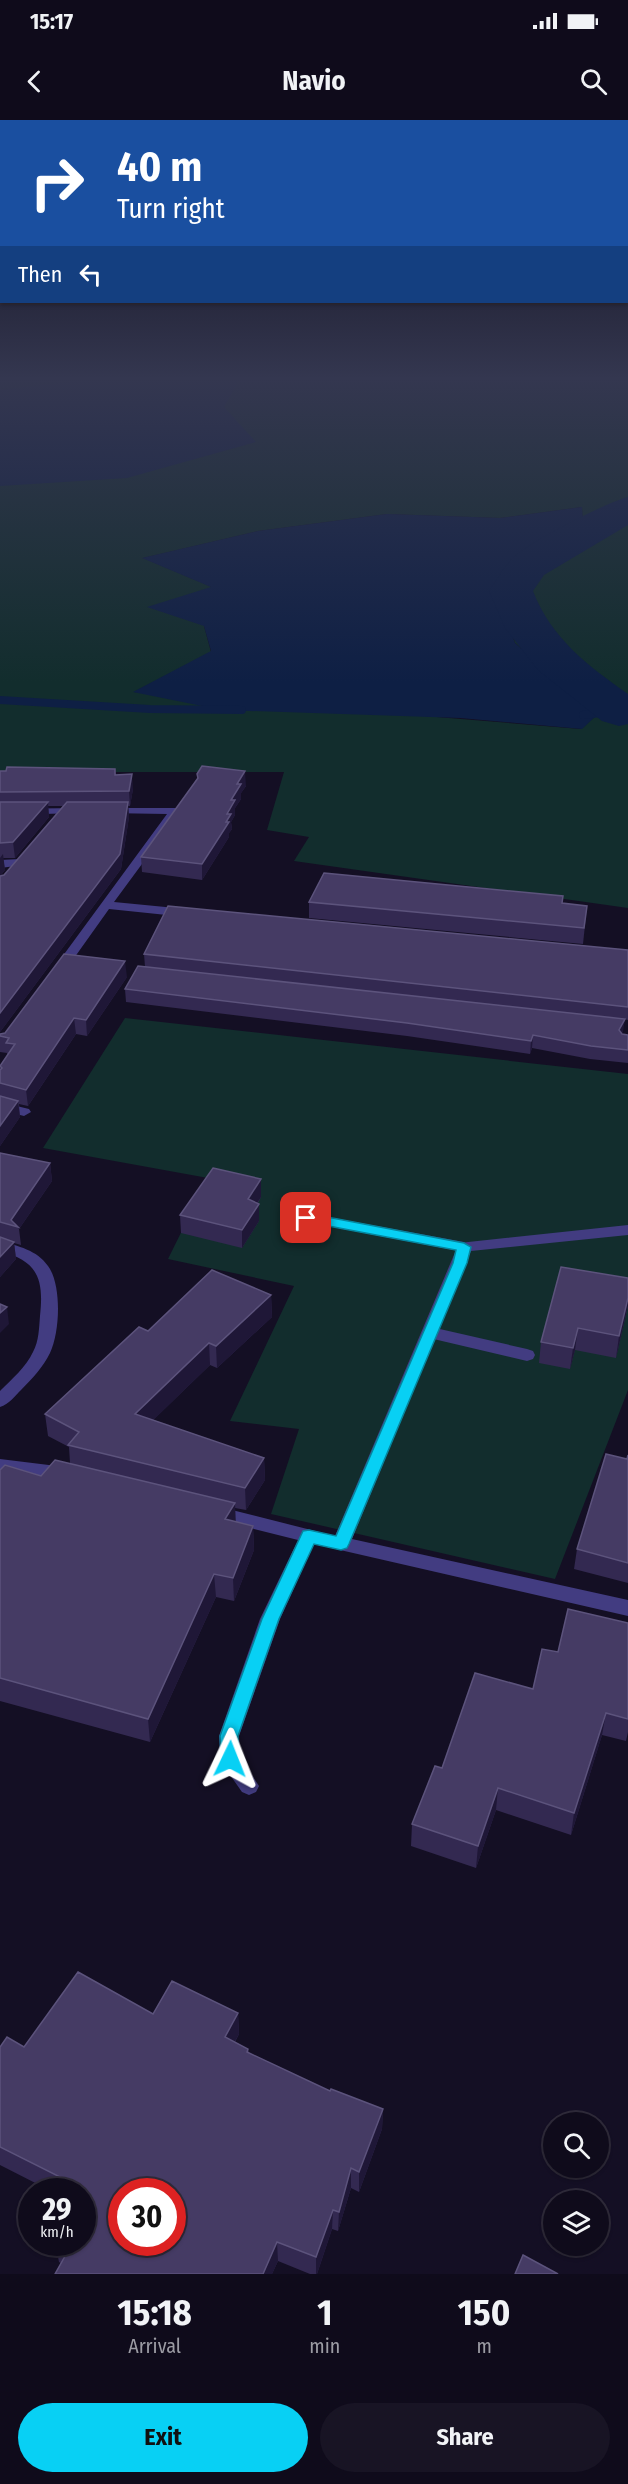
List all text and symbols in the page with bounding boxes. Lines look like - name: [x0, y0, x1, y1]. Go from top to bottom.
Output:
- text: 15:17: [30, 8, 73, 35]
- icon: back: [18, 65, 51, 98]
- text: Navio: [282, 65, 346, 97]
- icon: search: [577, 65, 610, 98]
- text: 40 m: [117, 142, 202, 192]
- icon: right: [18, 144, 96, 222]
- text: Turn right: [117, 193, 225, 225]
- icon: left: [74, 258, 107, 291]
- text: Then: [18, 261, 62, 288]
- pin: [280, 1192, 331, 1243]
- icon: arrive: [289, 1201, 322, 1234]
- position arrow: [198, 1727, 262, 1791]
- map controls: [543, 2112, 609, 2256]
- button: search: [543, 2112, 609, 2178]
- speed limit sign: 30: [108, 2178, 186, 2256]
- button: layers: [543, 2190, 609, 2256]
- text: 29: [42, 2192, 72, 2228]
- text: km/h: [40, 2223, 74, 2241]
- text: 15:18: [118, 2291, 192, 2335]
- text: 1: [317, 2291, 332, 2335]
- text: 150: [458, 2291, 510, 2335]
- text: Arrival: [128, 2334, 181, 2358]
- text: min: [309, 2334, 340, 2358]
- text: m: [476, 2334, 492, 2358]
- button: Exit: [18, 2403, 308, 2472]
- button: Share: [320, 2403, 610, 2472]

